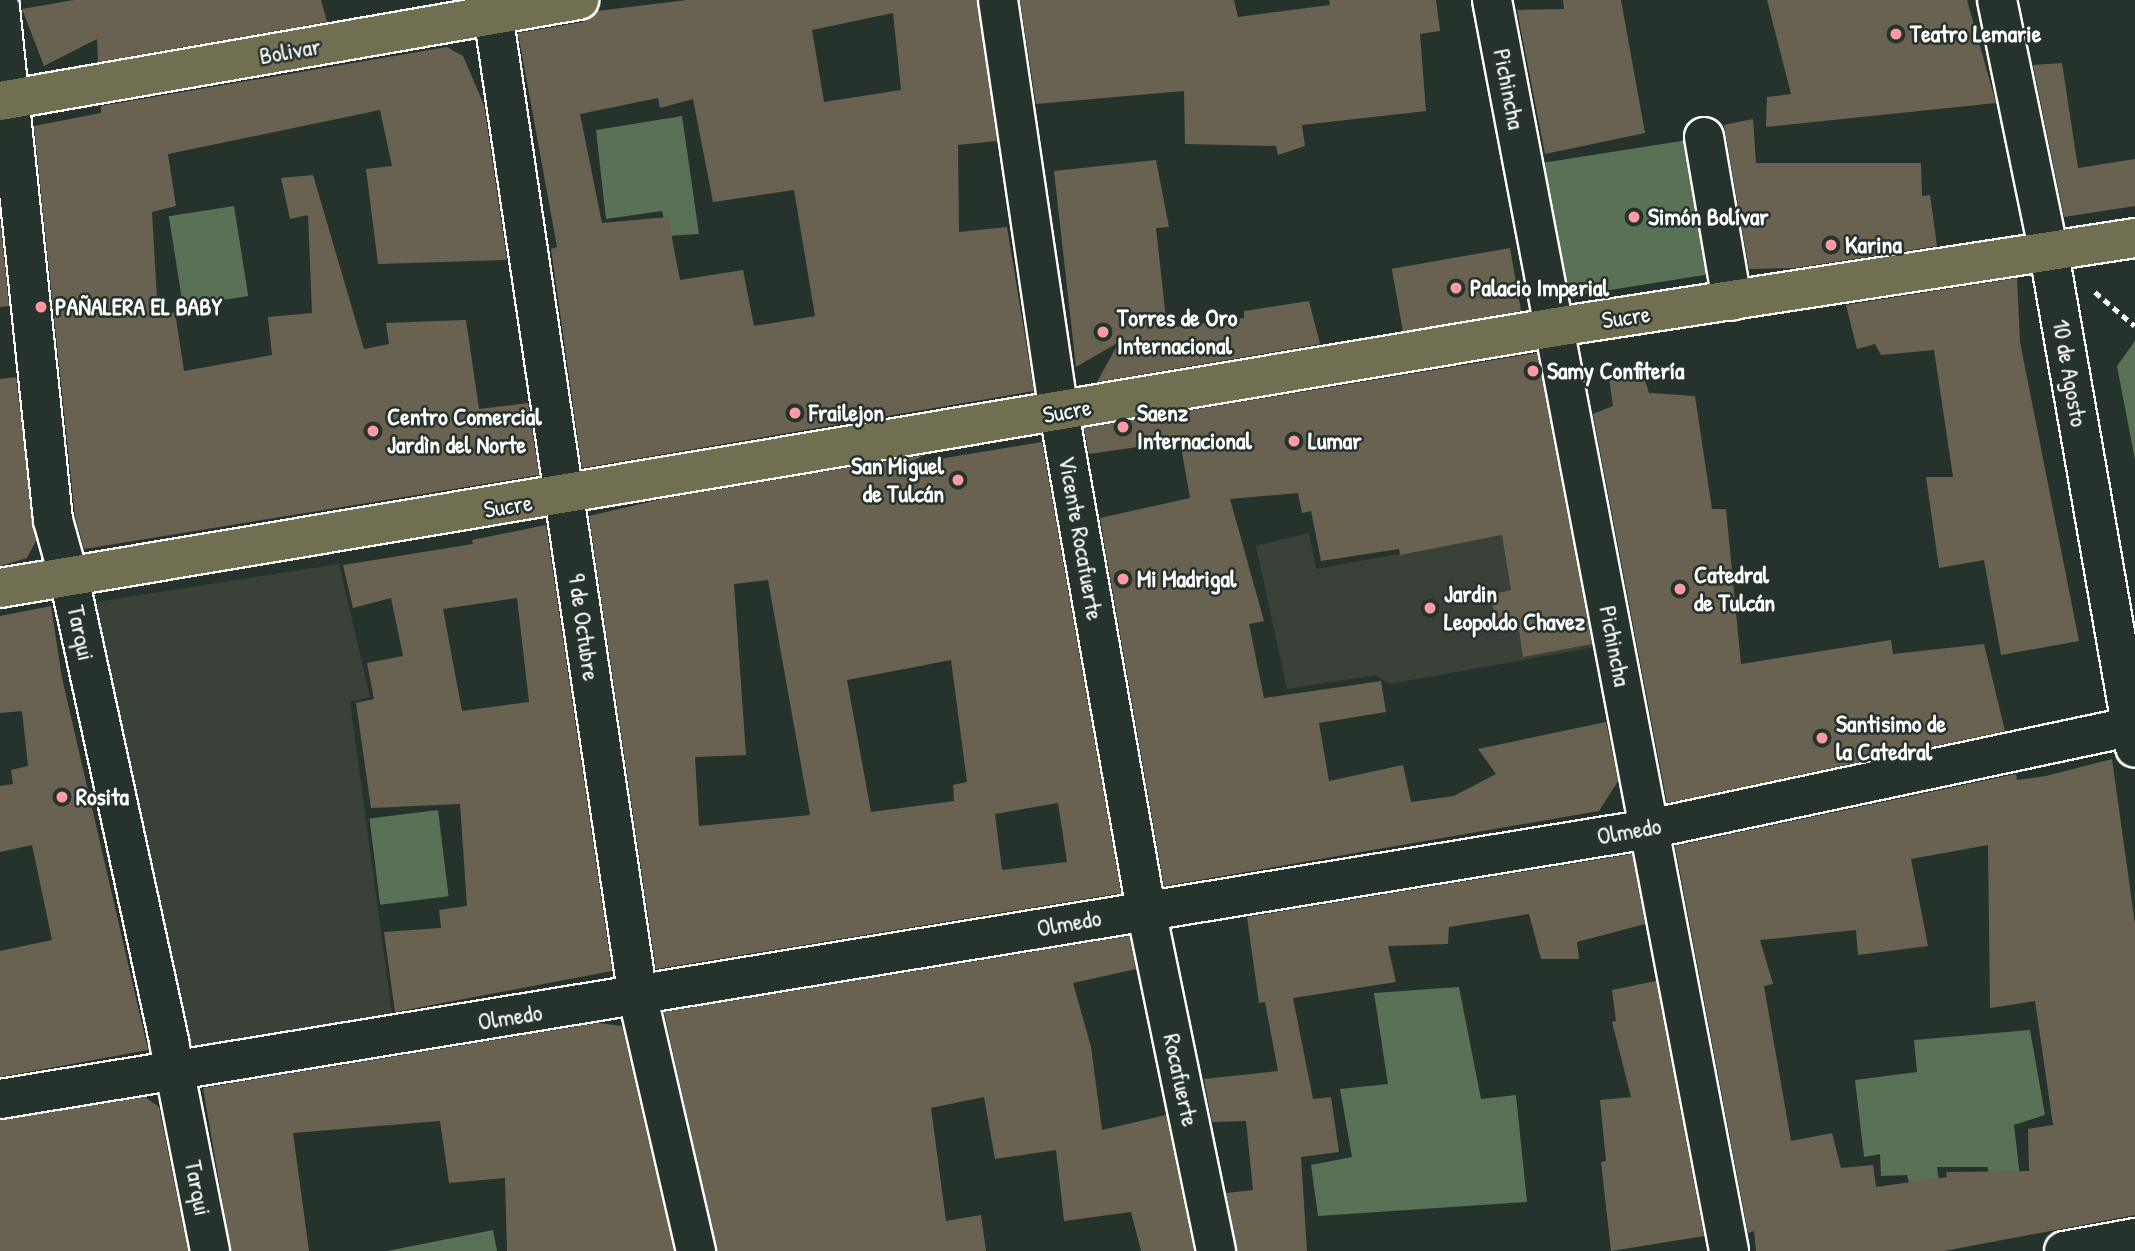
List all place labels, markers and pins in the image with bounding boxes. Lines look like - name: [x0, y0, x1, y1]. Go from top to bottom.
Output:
- place label: Teatro Lemarie: [1910, 20, 2041, 48]
- marker: Teatro Lemarie: [1888, 26, 1904, 42]
- place label: Simón Bolívar: [1648, 203, 1769, 231]
- marker: Simón Bolívar: [1626, 209, 1642, 225]
- place label: Karina: [1845, 231, 1902, 259]
- marker: Karina: [1823, 237, 1839, 253]
- place label: Palacio Imperial: [1470, 274, 1609, 302]
- marker: Palacio Imperial: [1448, 280, 1464, 296]
- place label: PAÑALERA EL BABY: [55, 293, 222, 321]
- marker: PAÑALERA EL BABY: [33, 299, 49, 315]
- place label: Torres de Oro Internacional: [1117, 304, 1237, 360]
- marker: Torres de Oro Internacional: [1095, 324, 1111, 340]
- place label: Samy Confitería: [1547, 357, 1685, 385]
- marker: Samy Confitería: [1525, 363, 1541, 379]
- place label: Frailejon: [809, 399, 884, 427]
- place label: Saenz Internacional: [1137, 399, 1252, 455]
- place label: Centro Comercial Jardìn del Norte: [387, 403, 542, 459]
- marker: Frailejon: [787, 405, 803, 421]
- marker: Saenz Internacional: [1115, 419, 1131, 435]
- marker: Centro Comercial Jardìn del Norte: [365, 423, 381, 439]
- place label: Lumar: [1308, 427, 1361, 455]
- marker: Lumar: [1286, 433, 1302, 449]
- place label: San Miguel de Tulcán: [851, 452, 944, 508]
- marker: San Miguel de Tulcán: [950, 472, 966, 488]
- place label: Catedral de Tulcán: [1694, 561, 1775, 617]
- place label: Mi Madrigal: [1137, 565, 1236, 593]
- marker: Mi Madrigal: [1115, 571, 1131, 587]
- place label: Jardin Leopoldo Chavez: [1444, 580, 1585, 636]
- marker: Catedral de Tulcán: [1672, 581, 1688, 597]
- marker: Jardin Leopoldo Chavez: [1422, 600, 1438, 616]
- place label: Santisimo de la Catedral: [1836, 710, 1946, 766]
- marker: Santisimo de la Catedral: [1814, 730, 1830, 746]
- place label: Rosita: [76, 783, 129, 811]
- marker: Rosita: [54, 789, 70, 805]

